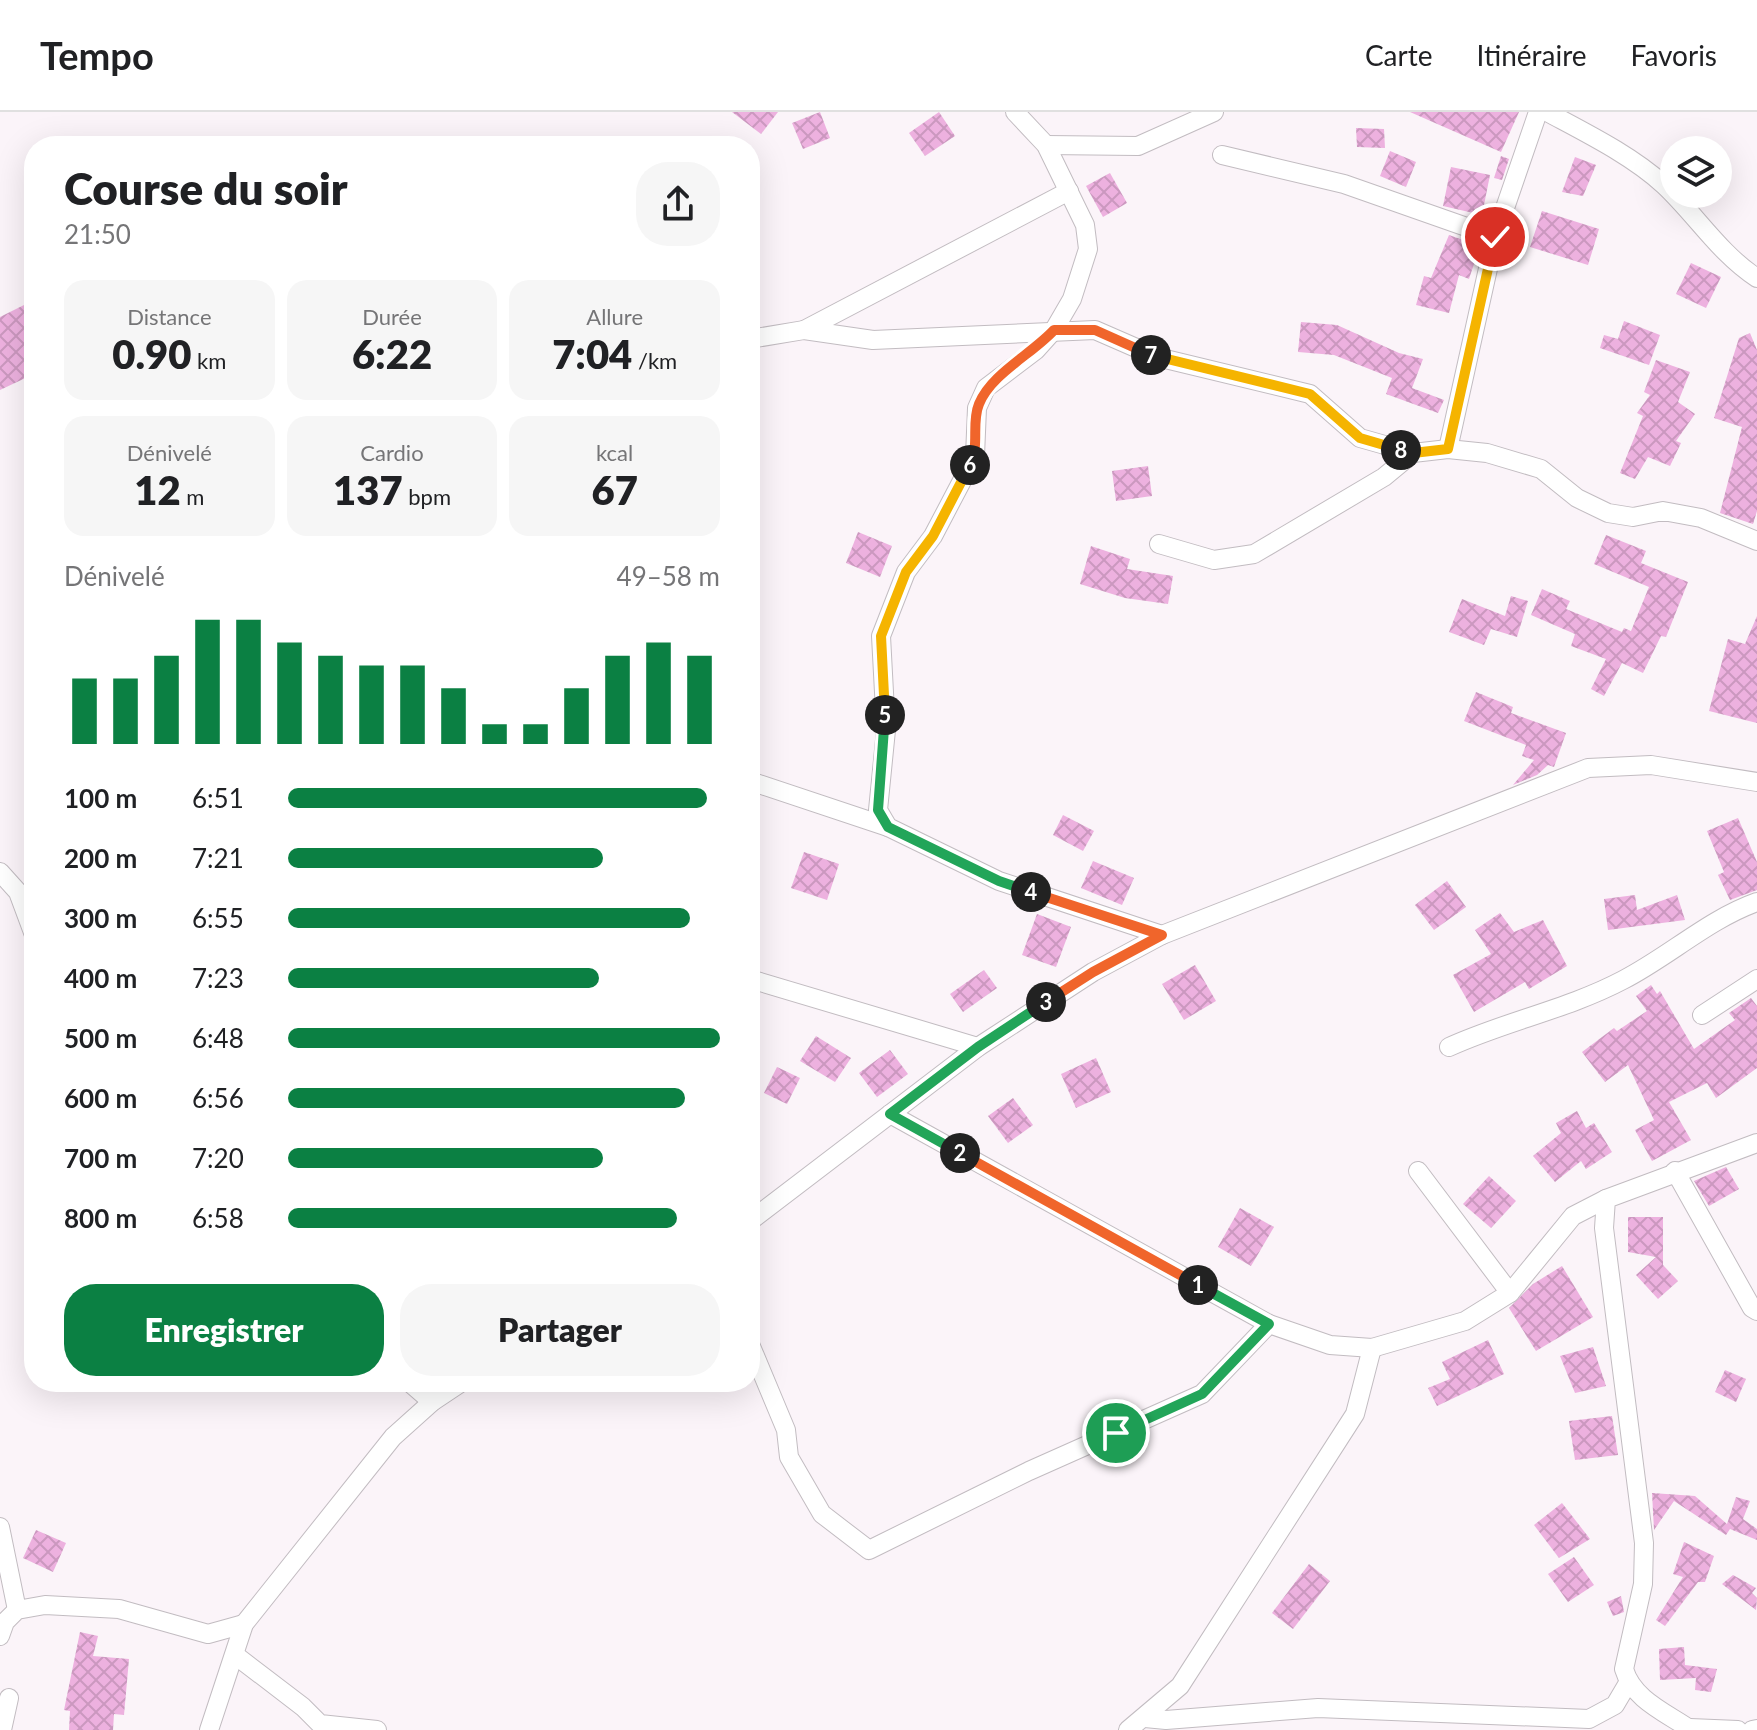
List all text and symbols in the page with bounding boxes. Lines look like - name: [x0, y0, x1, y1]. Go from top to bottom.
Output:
- text: Tempo: [40, 32, 154, 78]
- text: Carte: [1365, 38, 1432, 72]
- text: Itinéraire: [1476, 38, 1587, 72]
- text: Favoris: [1631, 38, 1717, 72]
- map controls: [1660, 136, 1732, 208]
- button: layers: [1660, 136, 1732, 208]
- text: Course du soir: [64, 162, 348, 214]
- button: share: [636, 162, 720, 246]
- pin: [1461, 203, 1529, 271]
- icon: check: [1473, 215, 1517, 259]
- text: 21:50: [64, 218, 131, 250]
- text: Distance: [127, 303, 212, 330]
- text: Durée: [362, 303, 422, 330]
- text: Allure: [586, 303, 643, 330]
- text: 0.90: [112, 330, 191, 378]
- text: 6:22: [352, 330, 432, 378]
- text: 7:04: [552, 330, 632, 378]
- pin: 7: [1131, 335, 1171, 375]
- text: 7: [1145, 341, 1157, 368]
- text: km: [191, 347, 226, 374]
- text: /km: [632, 347, 677, 374]
- pin: 8: [1381, 430, 1421, 470]
- text: 8: [1395, 436, 1407, 463]
- text: Dénivelé: [127, 439, 212, 466]
- text: Cardio: [360, 439, 424, 466]
- text: kcal: [596, 439, 633, 466]
- pin: 6: [950, 445, 990, 485]
- text: 6: [964, 451, 976, 478]
- text: 12: [134, 466, 181, 514]
- text: 137: [333, 466, 403, 514]
- text: 67: [591, 466, 638, 514]
- text: m: [181, 483, 204, 510]
- text: bpm: [403, 483, 451, 510]
- text: Dénivelé: [64, 560, 165, 592]
- text: 49–58 m: [617, 560, 720, 592]
- pin: 5: [865, 695, 905, 735]
- text: 5: [879, 701, 891, 728]
- text: 100 m: [64, 782, 137, 814]
- text: 6:51: [192, 782, 244, 814]
- text: 200 m: [64, 842, 137, 874]
- text: 7:21: [192, 842, 244, 874]
- pin: 4: [1011, 872, 1051, 912]
- text: 4: [1025, 878, 1037, 905]
- text: 300 m: [64, 902, 137, 934]
- text: 6:55: [192, 902, 244, 934]
- text: 400 m: [64, 962, 137, 994]
- text: 7:23: [192, 962, 244, 994]
- pin: 3: [1026, 982, 1066, 1022]
- text: 3: [1040, 988, 1052, 1015]
- text: 500 m: [64, 1022, 137, 1054]
- text: 6:48: [192, 1022, 244, 1054]
- text: 600 m: [64, 1082, 137, 1114]
- text: 6:56: [192, 1082, 244, 1114]
- pin: 2: [940, 1133, 980, 1173]
- text: 2: [954, 1139, 966, 1166]
- text: 700 m: [64, 1142, 137, 1174]
- text: 7:20: [192, 1142, 244, 1174]
- text: 800 m: [64, 1202, 137, 1234]
- text: 6:58: [192, 1202, 244, 1234]
- pin: 1: [1178, 1265, 1218, 1305]
- text: 1: [1192, 1271, 1204, 1298]
- button: Enregistrer: [64, 1284, 384, 1376]
- button: Partager: [400, 1284, 720, 1376]
- pin: [1082, 1399, 1150, 1467]
- icon: arrive: [1094, 1411, 1138, 1455]

